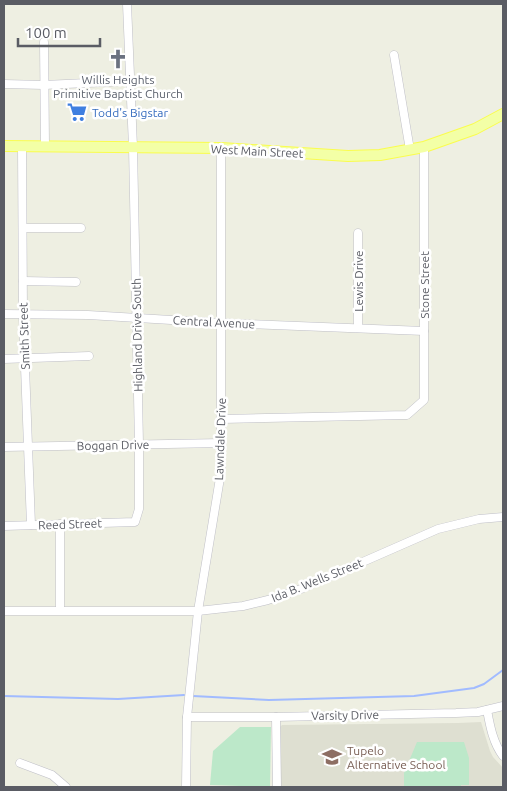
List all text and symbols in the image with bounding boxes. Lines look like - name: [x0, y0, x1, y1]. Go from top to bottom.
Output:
- scale bar: [18, 15, 100, 47]
- text: 100 m: [25, 24, 67, 41]
- church icon: Willis Heights Primitive Baptist Church: [107, 48, 129, 70]
- place label: Willis Heights Primitive Baptist Church: [53, 73, 183, 100]
- supermarket icon: Todd's Bigstar: [66, 101, 88, 123]
- place label: Todd's Bigstar: [92, 106, 169, 119]
- street label: West Main Street: [210, 142, 304, 160]
- street label: Lewis Drive: [352, 250, 365, 312]
- street label: Stone Street: [418, 251, 431, 319]
- street label: Highland Drive South: [130, 278, 144, 392]
- street label: Smith Street: [16, 302, 32, 370]
- street label: Central Avenue: [172, 313, 256, 331]
- street label: Lawndale Drive: [212, 398, 228, 480]
- street label: Boggan Drive: [77, 438, 149, 452]
- street label: Reed Street: [38, 516, 102, 532]
- street label: Ida B. Wells Street: [269, 556, 365, 604]
- street label: Varsity Drive: [311, 708, 379, 722]
- place label: Tupelo Alternative School: [347, 744, 446, 771]
- school or university icon: Tupelo Alternative School: [321, 746, 343, 768]

